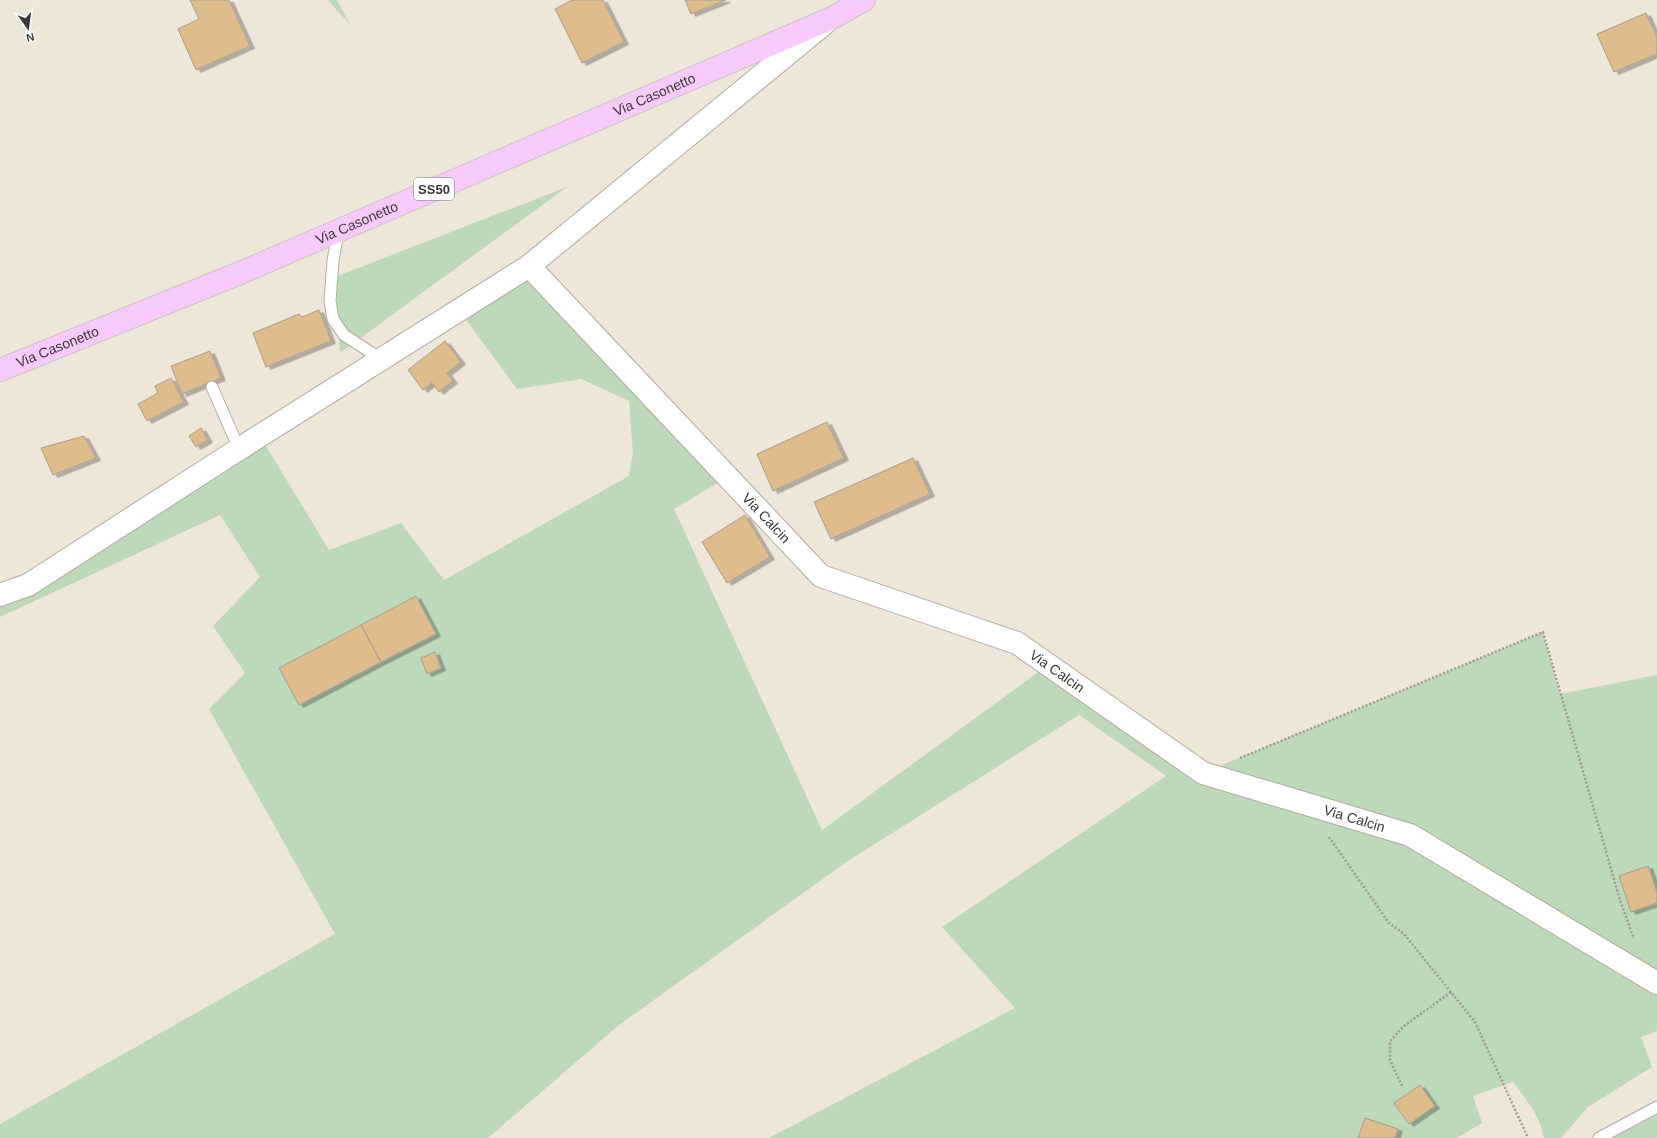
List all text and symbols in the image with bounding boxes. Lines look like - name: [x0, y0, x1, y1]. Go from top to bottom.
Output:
- north arrow: [8, 8, 48, 48]
- text: N: [25, 31, 36, 44]
- street label: Via Casonetto: [611, 70, 698, 119]
- road number: SS50: [414, 178, 454, 200]
- street label: Via Casonetto: [313, 198, 400, 247]
- street label: Via Casonetto: [14, 323, 101, 371]
- street label: Via Calcin: [739, 489, 794, 546]
- street label: Via Calcin: [1027, 647, 1088, 696]
- street label: Via Calcin: [1322, 802, 1387, 835]

